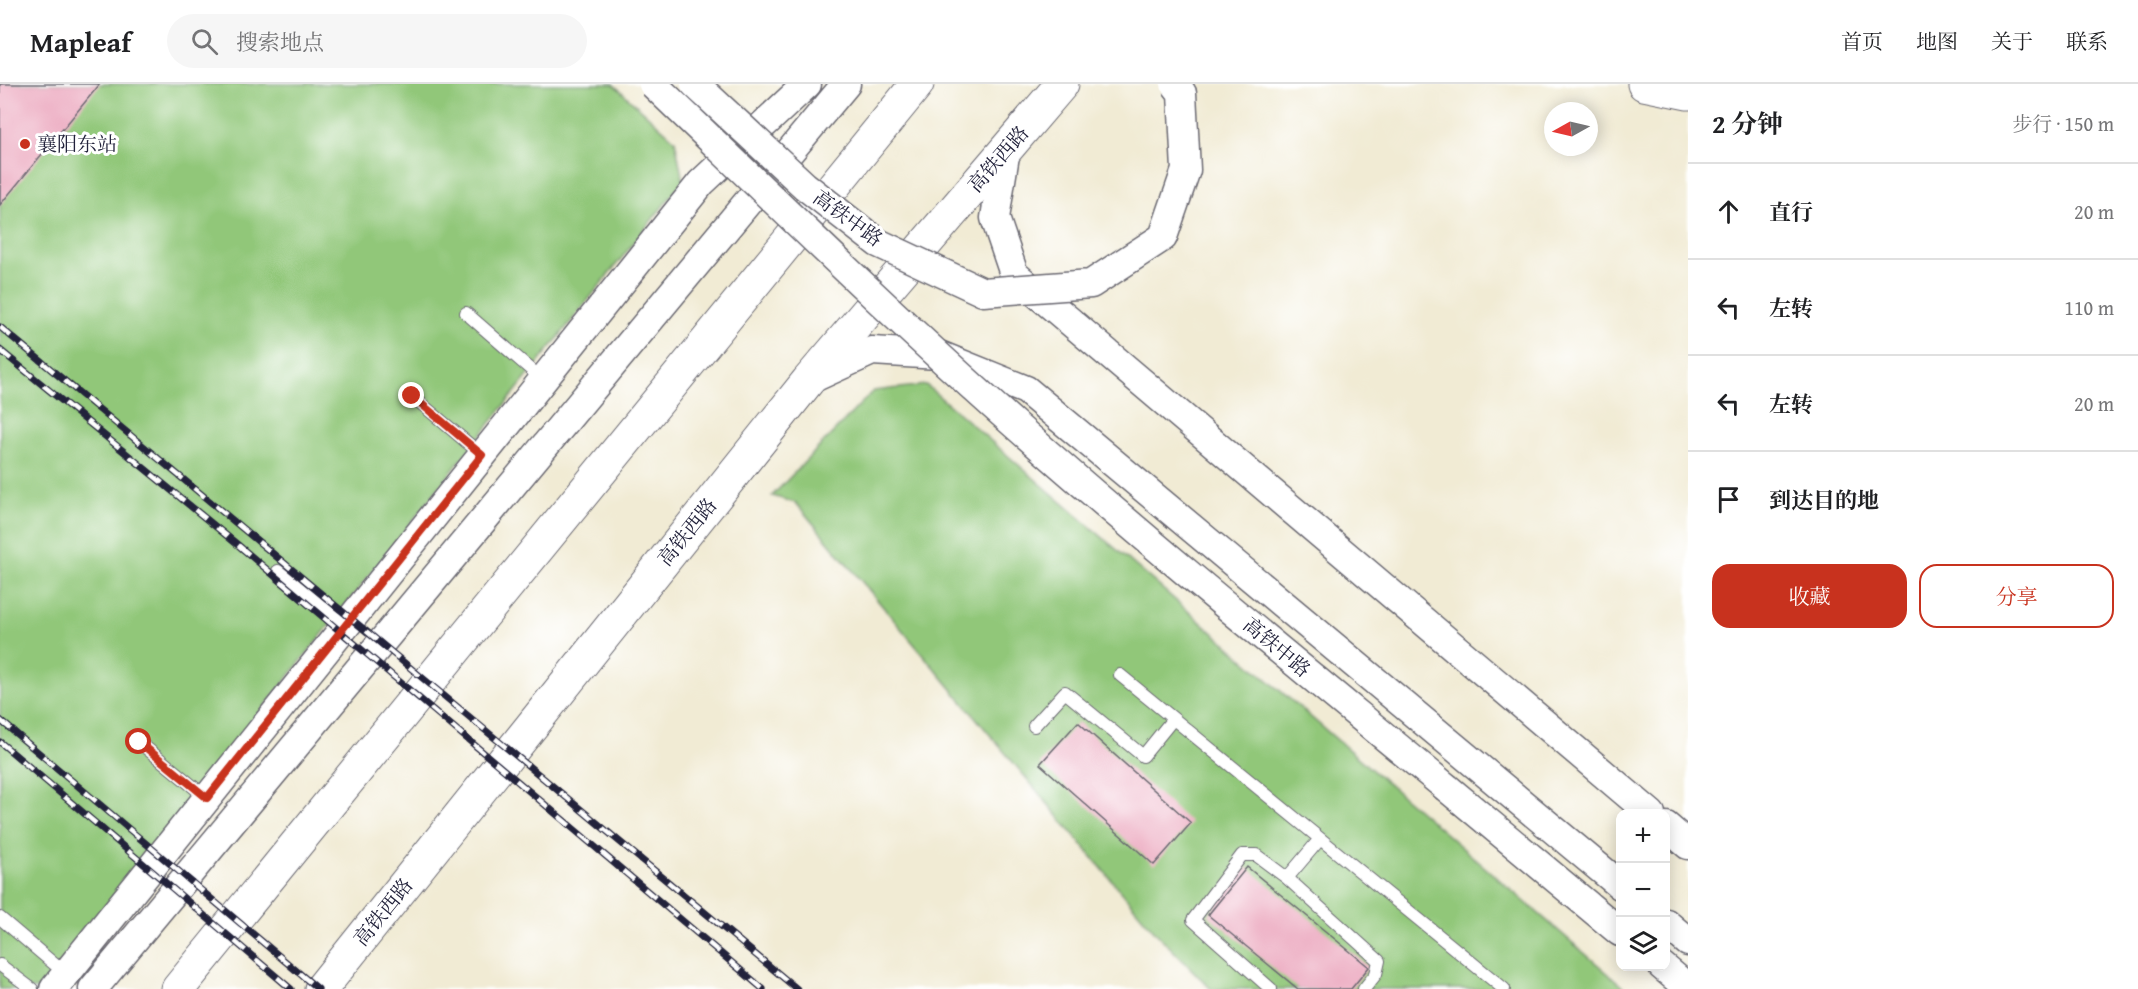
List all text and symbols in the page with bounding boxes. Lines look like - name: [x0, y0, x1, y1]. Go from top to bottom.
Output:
- search box: [167, 14, 587, 68]
- text: Mapleaf: [30, 21, 131, 62]
- icon: search: [188, 25, 221, 58]
- text: 搜索地点: [236, 26, 324, 58]
- text: 首页: [1841, 26, 1883, 57]
- text: 地图: [1916, 26, 1958, 57]
- text: 关于: [1991, 26, 2033, 57]
- text: 联系: [2066, 26, 2108, 57]
- north arrow: [1544, 102, 1598, 156]
- text: 2 分钟: [1712, 104, 1783, 143]
- text: 步行 · 150 m: [2012, 109, 2114, 138]
- street label: 高铁西路: [960, 119, 1035, 198]
- place label: 襄阳东站: [37, 129, 117, 158]
- marker: 襄阳东站: [18, 137, 32, 151]
- street label: 高铁中路: [807, 182, 889, 253]
- icon: ahead: [1712, 195, 1745, 228]
- text: 直行: [1769, 196, 1813, 228]
- text: 20 m: [2074, 197, 2114, 226]
- icon: left: [1712, 291, 1745, 324]
- text: 左转: [1769, 292, 1813, 324]
- text: 110 m: [2064, 293, 2114, 322]
- route end: [398, 382, 424, 408]
- icon: left: [1712, 387, 1745, 420]
- text: 左转: [1769, 388, 1813, 420]
- text: 20 m: [2074, 389, 2114, 418]
- icon: arrive: [1712, 483, 1745, 516]
- text: 到达目的地: [1769, 484, 1879, 516]
- street label: 高铁西路: [650, 491, 723, 572]
- button: 收藏: [1712, 564, 1907, 628]
- button: 分享: [1919, 564, 2114, 628]
- street label: 高铁中路: [1237, 610, 1317, 683]
- route start: [125, 728, 151, 754]
- map controls: [1616, 809, 1670, 971]
- button: +: [1616, 809, 1670, 863]
- button: −: [1616, 863, 1670, 917]
- street label: 高铁西路: [346, 871, 419, 952]
- button: layers: [1616, 917, 1670, 971]

